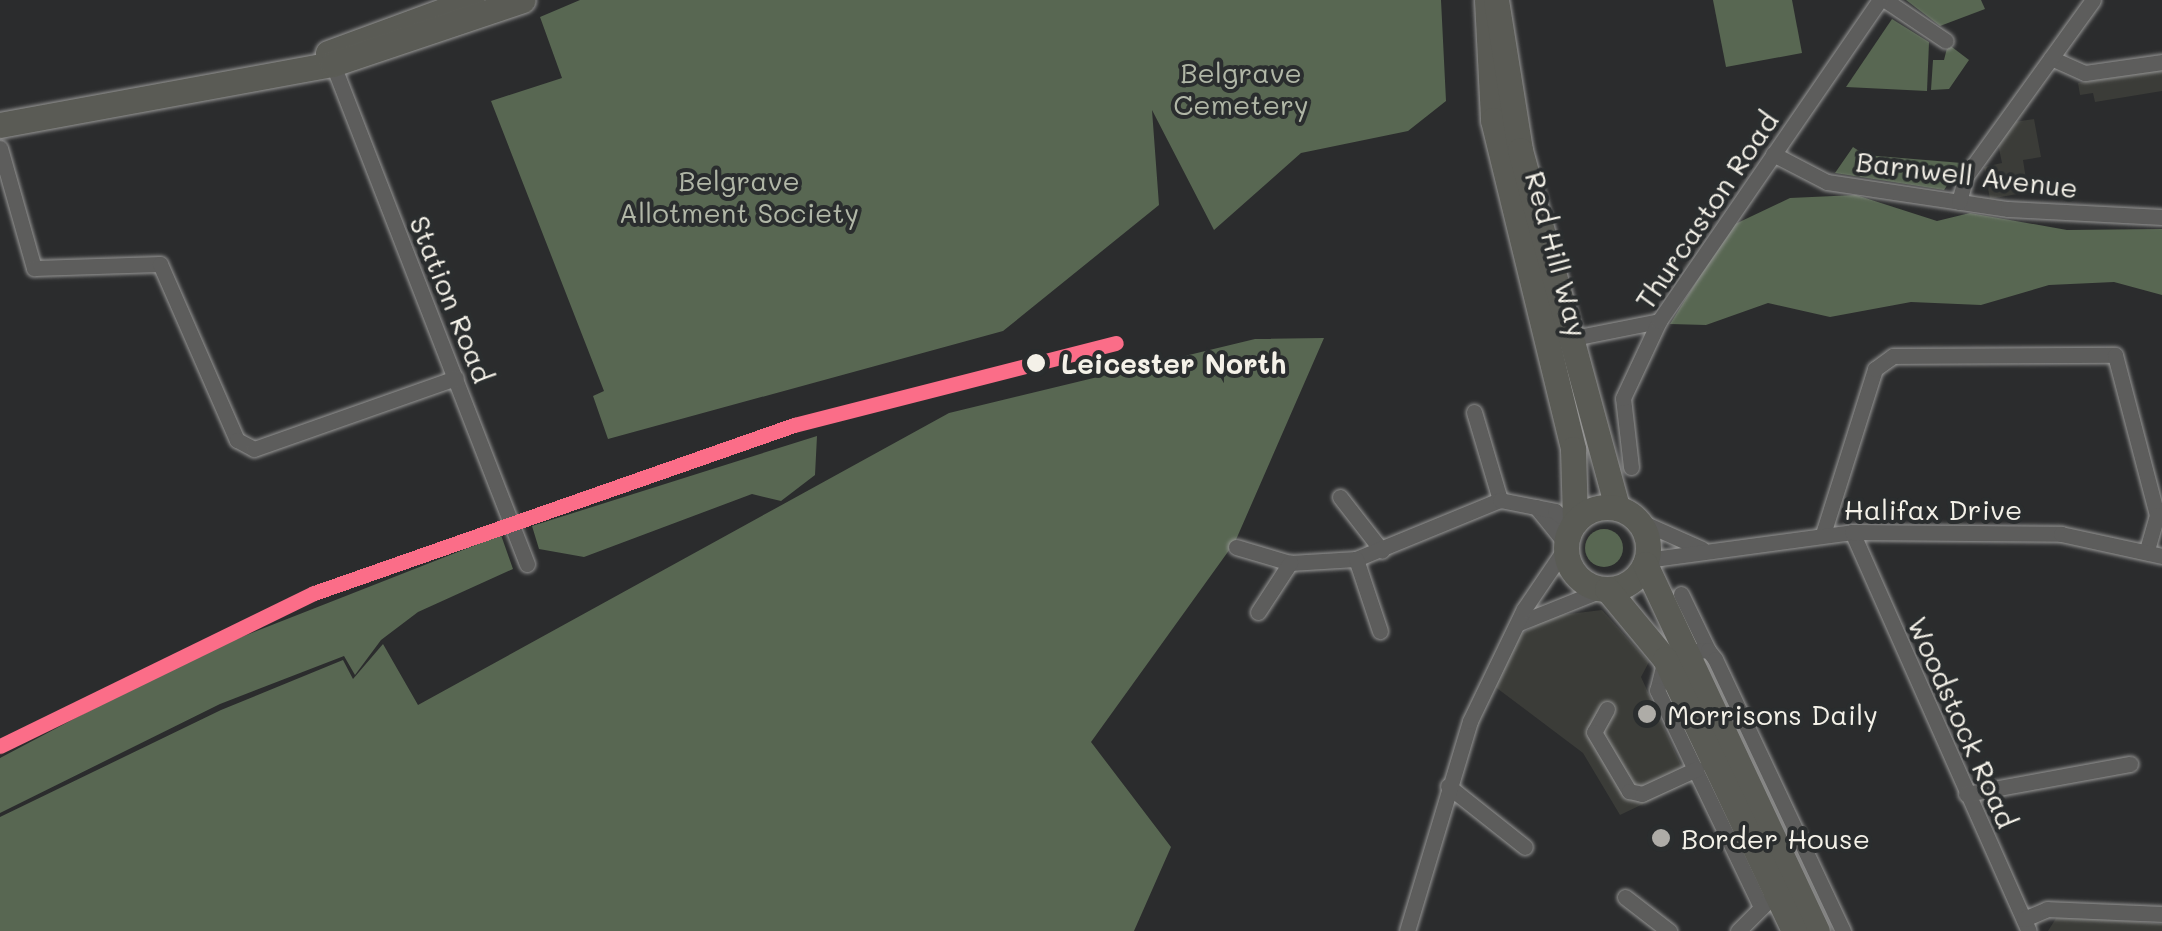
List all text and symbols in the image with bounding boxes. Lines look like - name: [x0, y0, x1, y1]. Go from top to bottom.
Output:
- park label: Belgrave Cemetery: [1173, 55, 1309, 121]
- street label: Thurcaston Road: [1627, 105, 1785, 315]
- street label: Barnwell Avenue: [1854, 144, 2080, 204]
- park label: Belgrave Allotment Society: [619, 163, 859, 229]
- street label: Red Hill Way: [1519, 167, 1595, 341]
- street label: Station Road: [403, 211, 501, 387]
- place label: Leicester North: [1061, 346, 1286, 380]
- marker: Leicester North: [1020, 347, 1052, 379]
- street label: Halifax Drive: [1844, 492, 2022, 526]
- street label: Woodstock Road: [1901, 611, 2025, 833]
- place label: Morrisons Daily: [1667, 697, 1878, 731]
- marker: Morrisons Daily: [1636, 703, 1658, 725]
- place label: Border House: [1681, 821, 1870, 855]
- marker: Border House: [1650, 827, 1672, 849]

